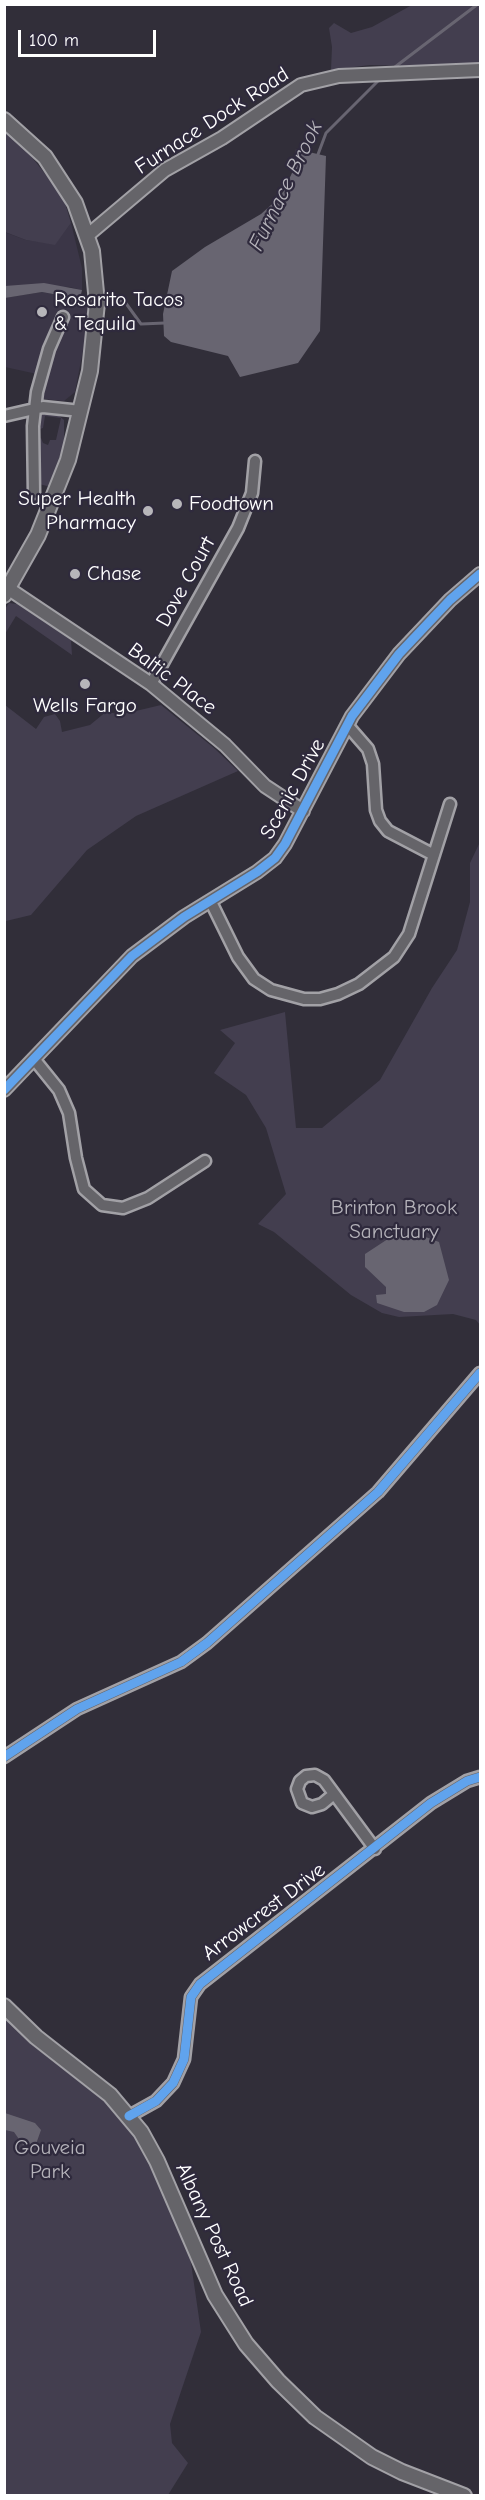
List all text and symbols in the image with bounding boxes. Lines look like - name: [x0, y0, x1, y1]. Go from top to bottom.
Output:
- scale bar: [21, 18, 159, 56]
- text: 100 m: [29, 30, 79, 51]
- street label: Furnace Dock Road: [130, 62, 294, 180]
- water label: Furnace Brook: [243, 117, 329, 255]
- place label: Rosarito Tacos & Tequila: [54, 287, 183, 337]
- marker: Rosarito Tacos & Tequila: [35, 305, 49, 319]
- place label: Super Health Pharmacy: [18, 486, 136, 536]
- place label: Foodtown: [189, 491, 274, 517]
- marker: Foodtown: [170, 497, 184, 511]
- marker: Super Health Pharmacy: [141, 504, 155, 518]
- street label: Dove Court: [151, 533, 221, 631]
- place label: Chase: [87, 561, 141, 587]
- marker: Chase: [68, 567, 82, 581]
- street label: Baltic Place: [123, 638, 221, 720]
- marker: Wells Fargo: [78, 677, 92, 691]
- place label: Wells Fargo: [33, 693, 137, 719]
- street label: Scenic Drive: [255, 734, 331, 844]
- park label: Brinton Brook Sanctuary: [331, 1195, 457, 1245]
- street label: Arrowcrest Drive: [198, 1858, 330, 1966]
- park label: Gouveia Park: [14, 2135, 86, 2185]
- street label: Albany Post Road: [170, 2159, 258, 2311]

